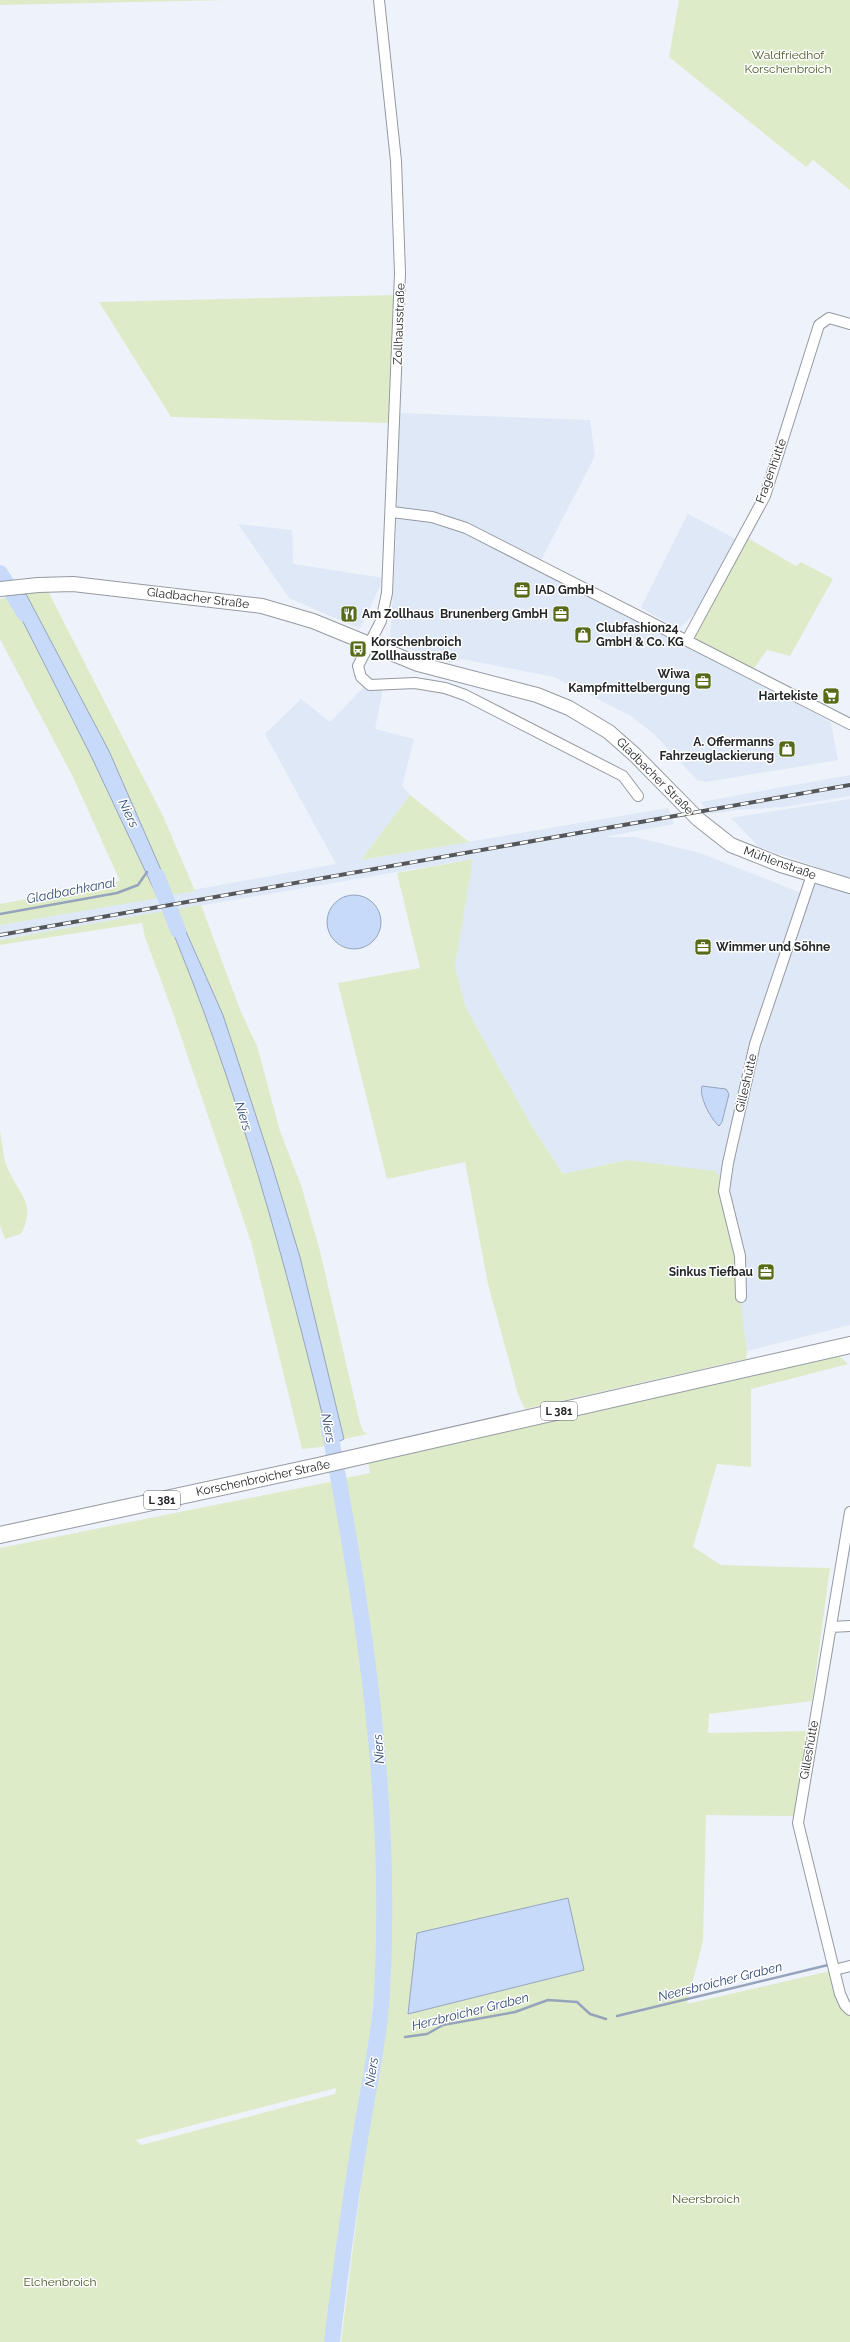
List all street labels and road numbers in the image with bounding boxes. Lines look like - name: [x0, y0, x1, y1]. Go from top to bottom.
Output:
- street label: Zollhausstraße: [391, 283, 407, 365]
- street label: Fragenhütte: [753, 437, 789, 505]
- street label: Gladbacher Straße: [146, 585, 250, 611]
- street label: Gladbacher Straße: [614, 735, 696, 817]
- street label: Mühlenstraße: [742, 843, 818, 883]
- street label: Gilleshütte: [732, 1052, 760, 1114]
- road number: L 381: [541, 1402, 577, 1420]
- street label: Korschenbroicher Straße: [195, 1457, 331, 1499]
- road number: L 381: [144, 1491, 180, 1509]
- street label: Gilleshütte: [797, 1719, 821, 1781]

